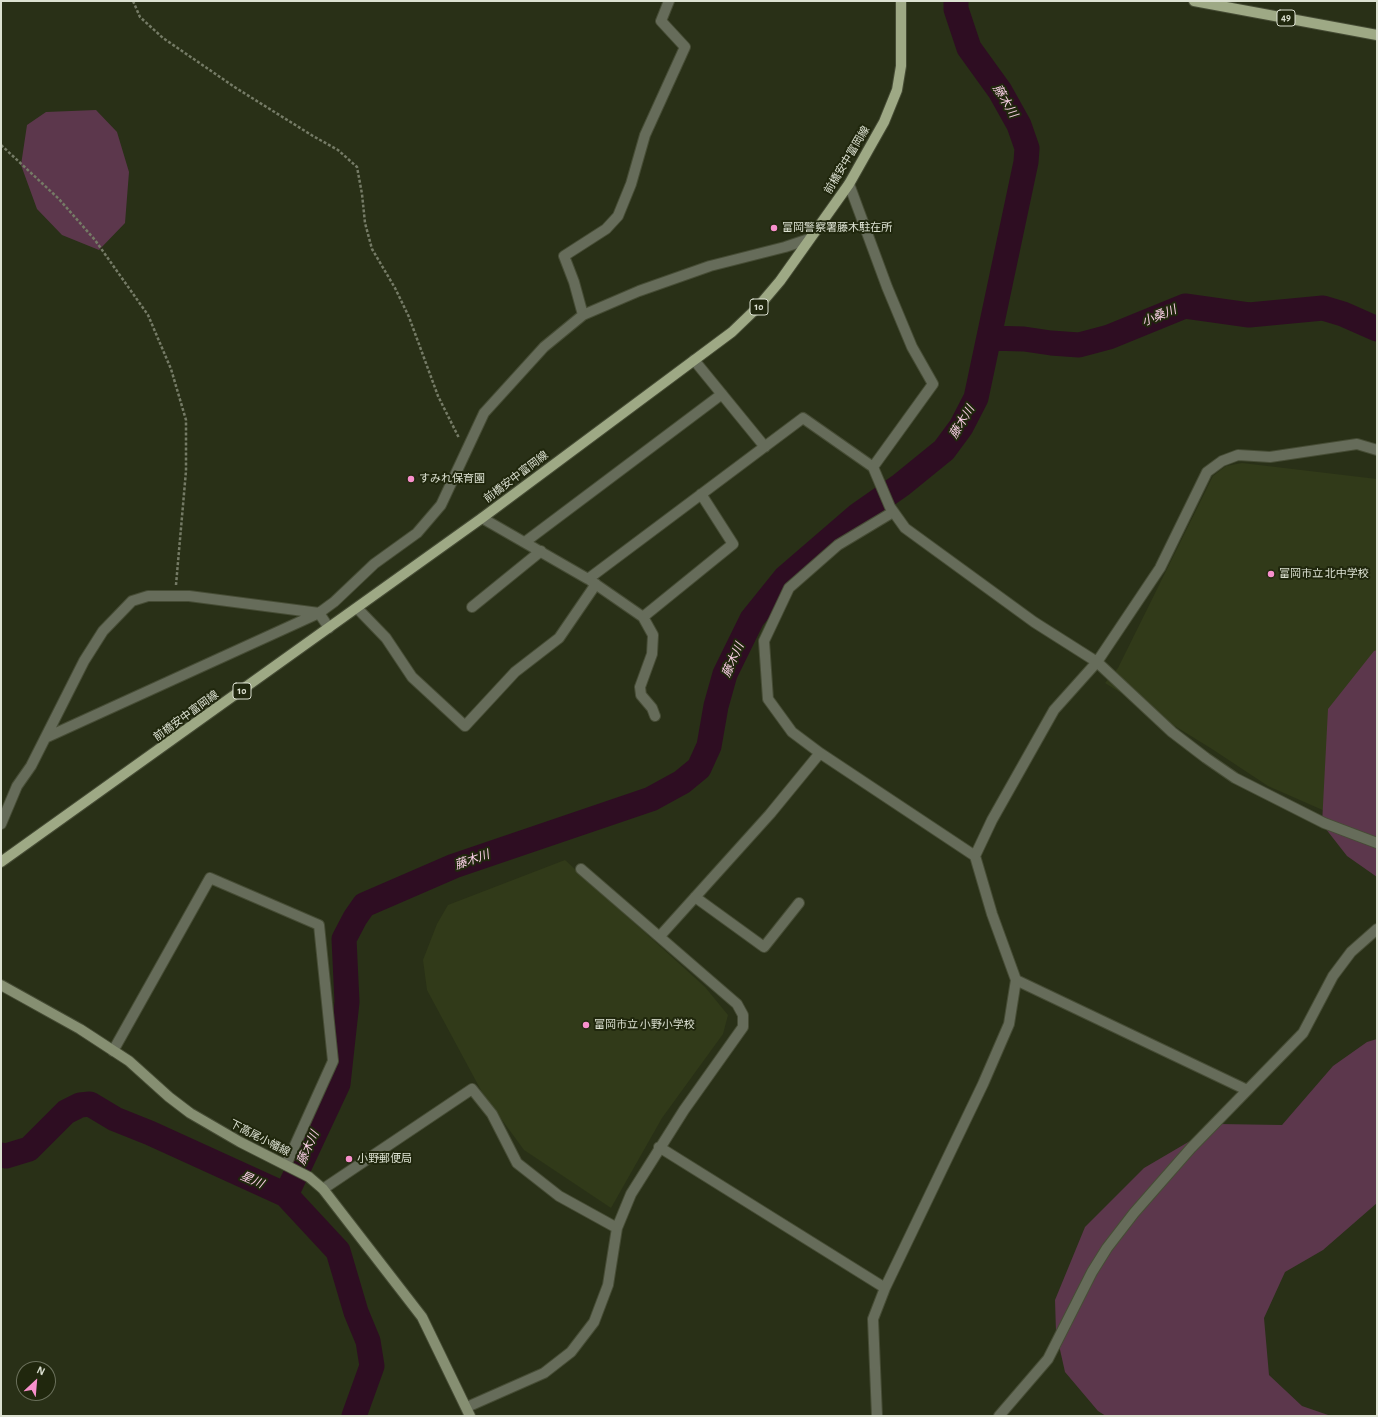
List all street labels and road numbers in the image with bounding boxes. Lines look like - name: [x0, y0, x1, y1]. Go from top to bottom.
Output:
- road number: 49: [1277, 10, 1295, 26]
- street label: 前橋安中富岡線: [822, 124, 872, 196]
- road number: 10: [750, 299, 768, 315]
- street label: 前橋安中富岡線: [481, 449, 551, 505]
- road number: 10: [233, 683, 251, 699]
- street label: 前橋安中富岡線: [151, 688, 221, 744]
- street label: 下高尾小幡線: [228, 1117, 292, 1159]

